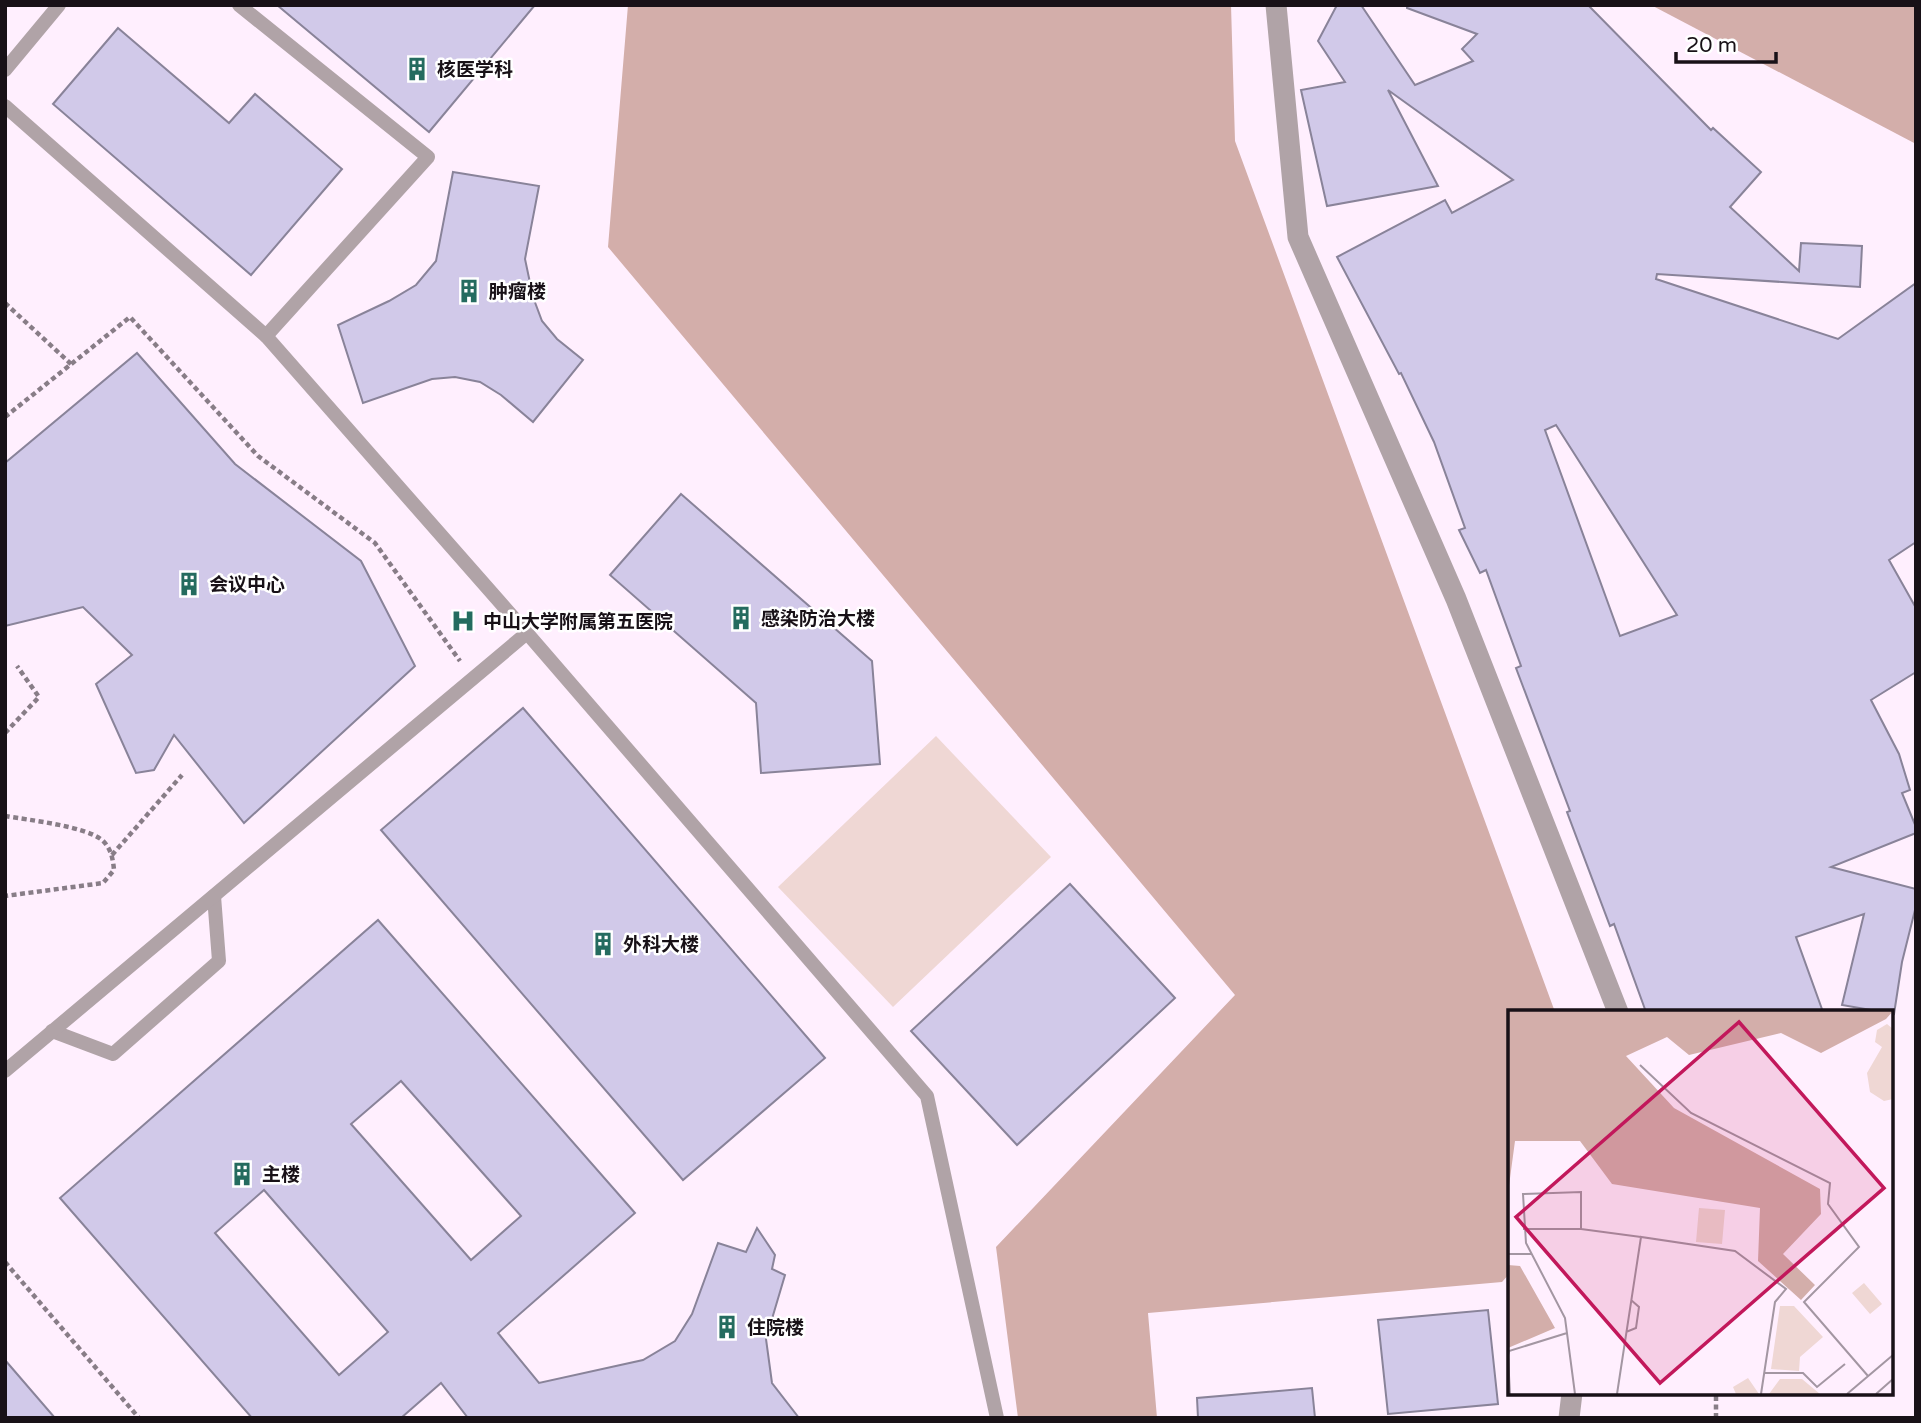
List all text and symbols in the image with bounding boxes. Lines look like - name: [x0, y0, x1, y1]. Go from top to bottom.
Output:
- scale bar: [1676, 21, 1776, 65]
- text: 20 m: [1686, 33, 1737, 58]
- building icon: 核医学科: [403, 55, 431, 83]
- place label: 核医学科: [437, 59, 513, 81]
- building icon: 肿瘤楼: [455, 277, 483, 305]
- place label: 肿瘤楼: [489, 281, 546, 303]
- building icon: 会议中心: [175, 570, 203, 598]
- place label: 会议中心: [209, 574, 285, 596]
- building icon: 感染防治大楼: [727, 604, 755, 632]
- hospital icon: 中山大学附属第五医院: [449, 607, 477, 635]
- place label: 感染防治大楼: [761, 608, 875, 630]
- place label: 中山大学附属第五医院: [483, 611, 673, 633]
- building icon: 外科大楼: [589, 930, 617, 958]
- place label: 外科大楼: [623, 934, 699, 956]
- inset map: [1508, 1010, 1893, 1395]
- building icon: 主楼: [228, 1160, 256, 1188]
- place label: 主楼: [262, 1164, 300, 1186]
- building icon: 住院楼: [713, 1313, 741, 1341]
- place label: 住院楼: [747, 1317, 804, 1339]

